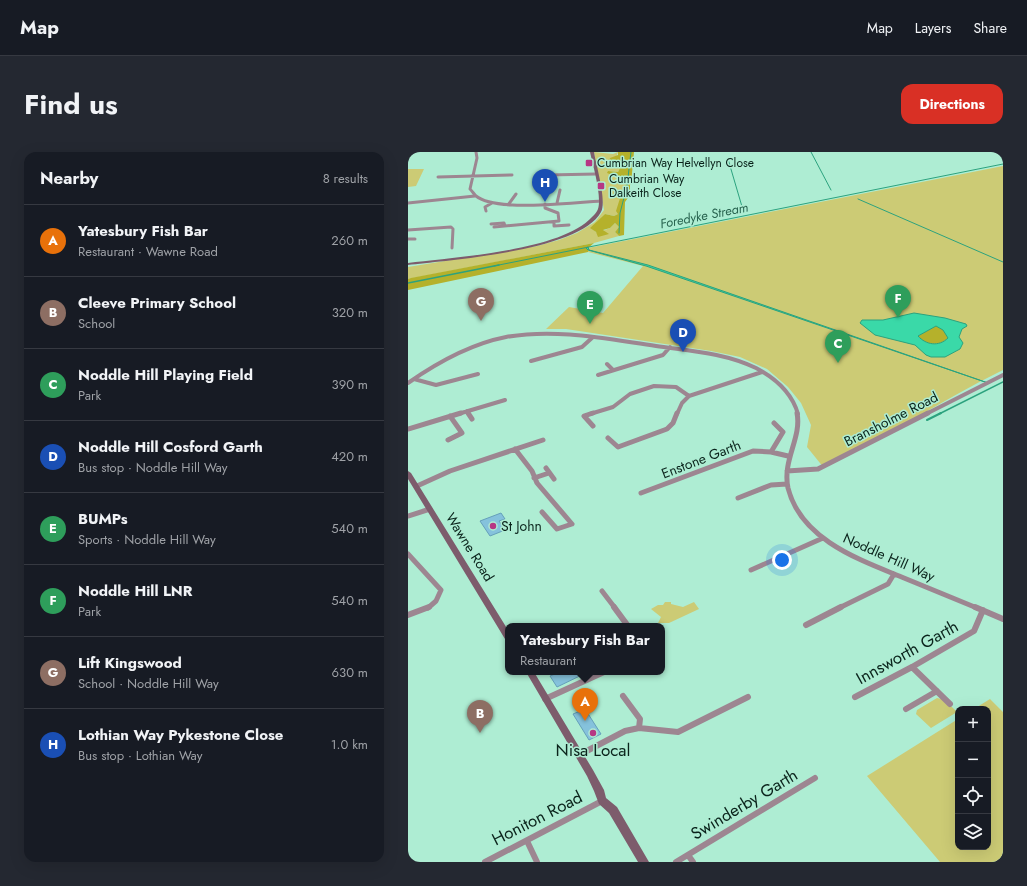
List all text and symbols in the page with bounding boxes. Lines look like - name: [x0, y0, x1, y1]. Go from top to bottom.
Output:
- text: Map: [20, 14, 59, 41]
- text: Map: [867, 18, 893, 38]
- text: Layers: [915, 18, 951, 38]
- text: Share: [973, 18, 1007, 38]
- text: Find us: [24, 84, 118, 125]
- button: Directions: [901, 84, 1003, 124]
- place label: Cumbrian Way Helvellyn Close: [597, 154, 754, 172]
- marker: Cumbrian Way Helvellyn Close: [584, 158, 594, 168]
- text: Nearby: [40, 166, 98, 190]
- text: 8 results: [323, 169, 368, 188]
- pin: H: [532, 169, 558, 202]
- place label: Cumbrian Way Dalkeith Close: [609, 170, 685, 202]
- marker: Cumbrian Way Dalkeith Close: [596, 181, 606, 191]
- water label: Foredyke Stream: [658, 198, 750, 233]
- text: Yatesbury Fish Bar: [78, 220, 208, 242]
- text: A: [48, 231, 58, 250]
- text: 260 m: [331, 231, 368, 250]
- text: Restaurant · Wawne Road: [78, 242, 218, 261]
- pin: F: [885, 285, 911, 318]
- pin: G: [468, 288, 494, 321]
- pin: E: [577, 291, 603, 324]
- text: Cleeve Primary School: [78, 292, 236, 314]
- text: B: [49, 303, 57, 322]
- text: 320 m: [332, 303, 368, 322]
- text: School: [78, 314, 115, 333]
- pin: D: [670, 319, 696, 352]
- pin: C: [825, 330, 851, 363]
- text: Noddle Hill Playing Field: [78, 364, 253, 386]
- text: C: [48, 375, 58, 394]
- text: 390 m: [332, 375, 368, 394]
- text: Park: [78, 386, 101, 405]
- street label: Bransholme Road: [841, 387, 941, 451]
- street label: Enstone Garth: [658, 435, 744, 483]
- text: Noddle Hill Cosford Garth: [78, 436, 263, 458]
- text: D: [48, 447, 58, 466]
- text: 420 m: [331, 447, 368, 466]
- text: Bus stop · Noddle Hill Way: [78, 458, 227, 477]
- text: BUMPs: [78, 508, 128, 530]
- street label: Wawne Road: [441, 509, 499, 585]
- place label: St John: [501, 516, 542, 536]
- text: E: [49, 519, 57, 538]
- text: 540 m: [331, 519, 368, 538]
- marker: St John: [488, 521, 498, 531]
- street label: Noddle Hill Way: [840, 528, 939, 587]
- text: Sports · Noddle Hill Way: [78, 530, 216, 549]
- your location: [772, 550, 792, 570]
- text: Noddle Hill LNR: [78, 580, 192, 602]
- text: F: [49, 591, 57, 610]
- text: 540 m: [331, 591, 368, 610]
- text: Park: [78, 602, 101, 621]
- street label: Innsworth Garth: [852, 614, 962, 690]
- popup: [505, 623, 665, 675]
- text: Yatesbury Fish Bar: [520, 629, 650, 651]
- text: Restaurant: [520, 651, 576, 670]
- text: Lift Kingswood: [78, 652, 182, 674]
- text: G: [48, 663, 58, 682]
- text: 630 m: [332, 663, 368, 682]
- text: School · Noddle Hill Way: [78, 674, 219, 693]
- pin: A: [572, 688, 598, 721]
- pin: B: [467, 700, 493, 733]
- map controls: [955, 706, 991, 850]
- button: +: [955, 706, 991, 742]
- text: Lothian Way Pykestone Close: [78, 724, 283, 746]
- marker: Nisa Local: [588, 728, 598, 738]
- text: H: [48, 735, 58, 754]
- text: 1.0 km: [331, 735, 368, 754]
- place label: Nisa Local: [556, 738, 630, 762]
- button: −: [955, 742, 991, 778]
- text: Bus stop · Lothian Way: [78, 746, 203, 765]
- street label: Swinderby Garth: [686, 763, 802, 845]
- button: locate: [955, 778, 991, 814]
- street label: Honiton Road: [488, 785, 586, 851]
- button: layers: [955, 814, 991, 850]

